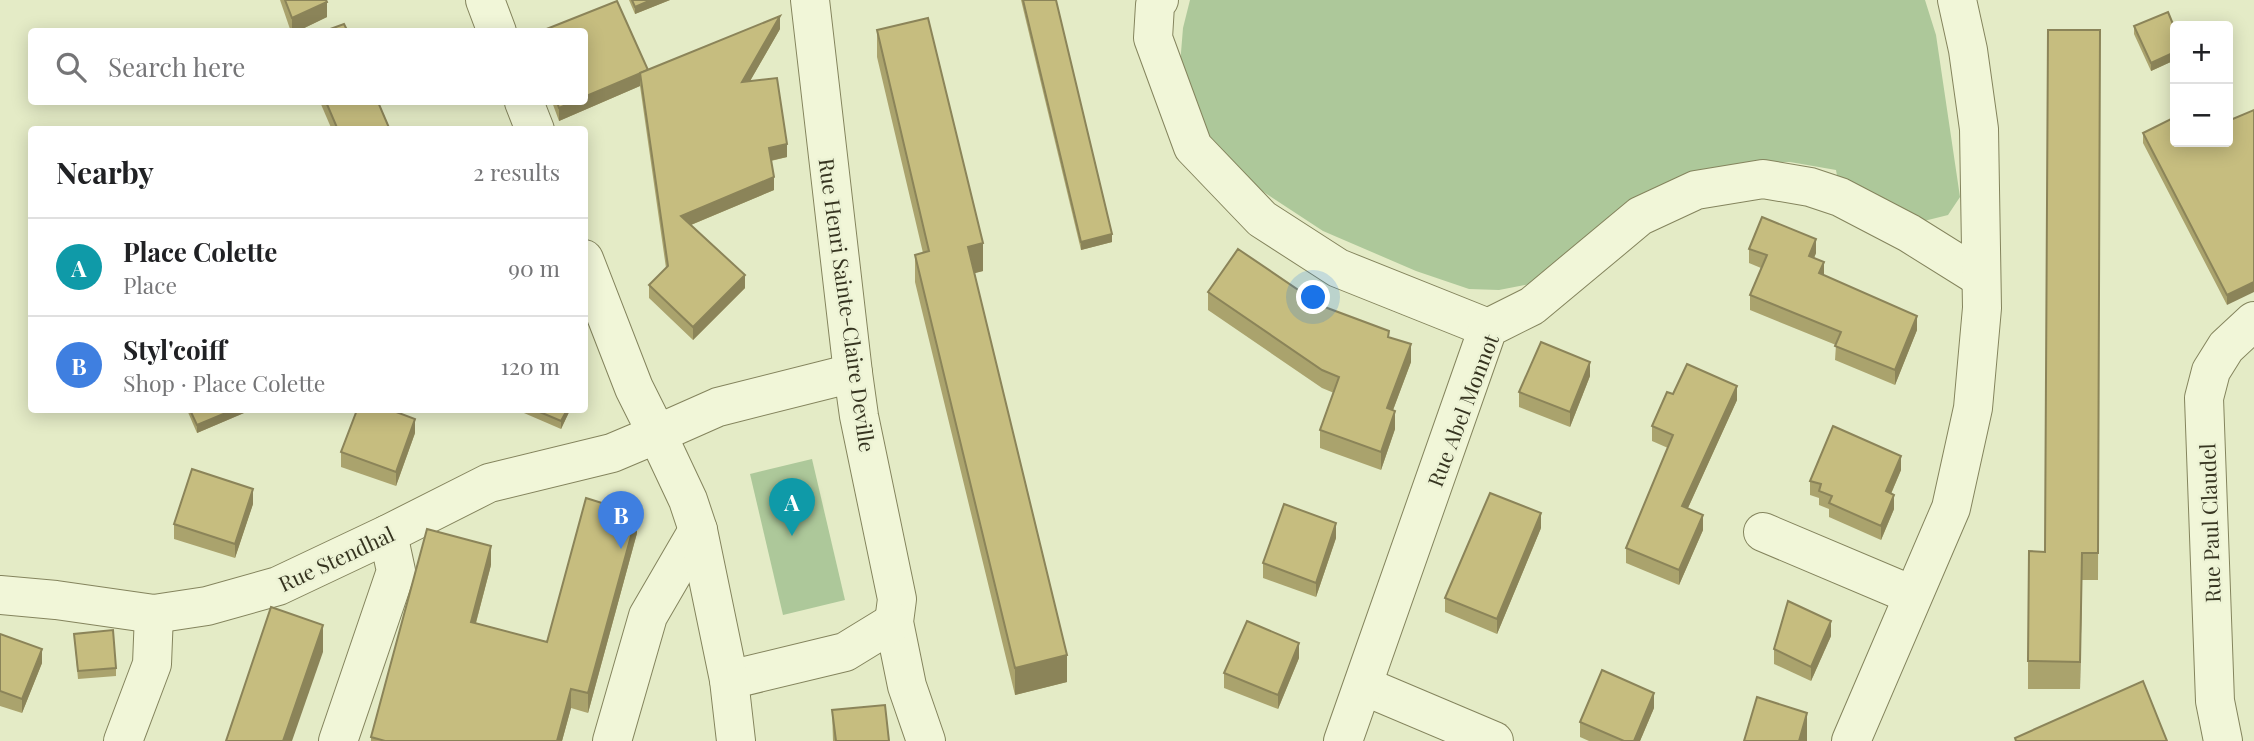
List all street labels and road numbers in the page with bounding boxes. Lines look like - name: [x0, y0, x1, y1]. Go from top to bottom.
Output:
- street label: Rue Henri Sainte-Claire Deville: [814, 156, 882, 454]
- street label: Rue Abel Monnot: [1420, 329, 1504, 490]
- street label: Rue Paul Claudel: [2192, 443, 2226, 603]
- street label: Rue Stendhal: [274, 519, 398, 597]

